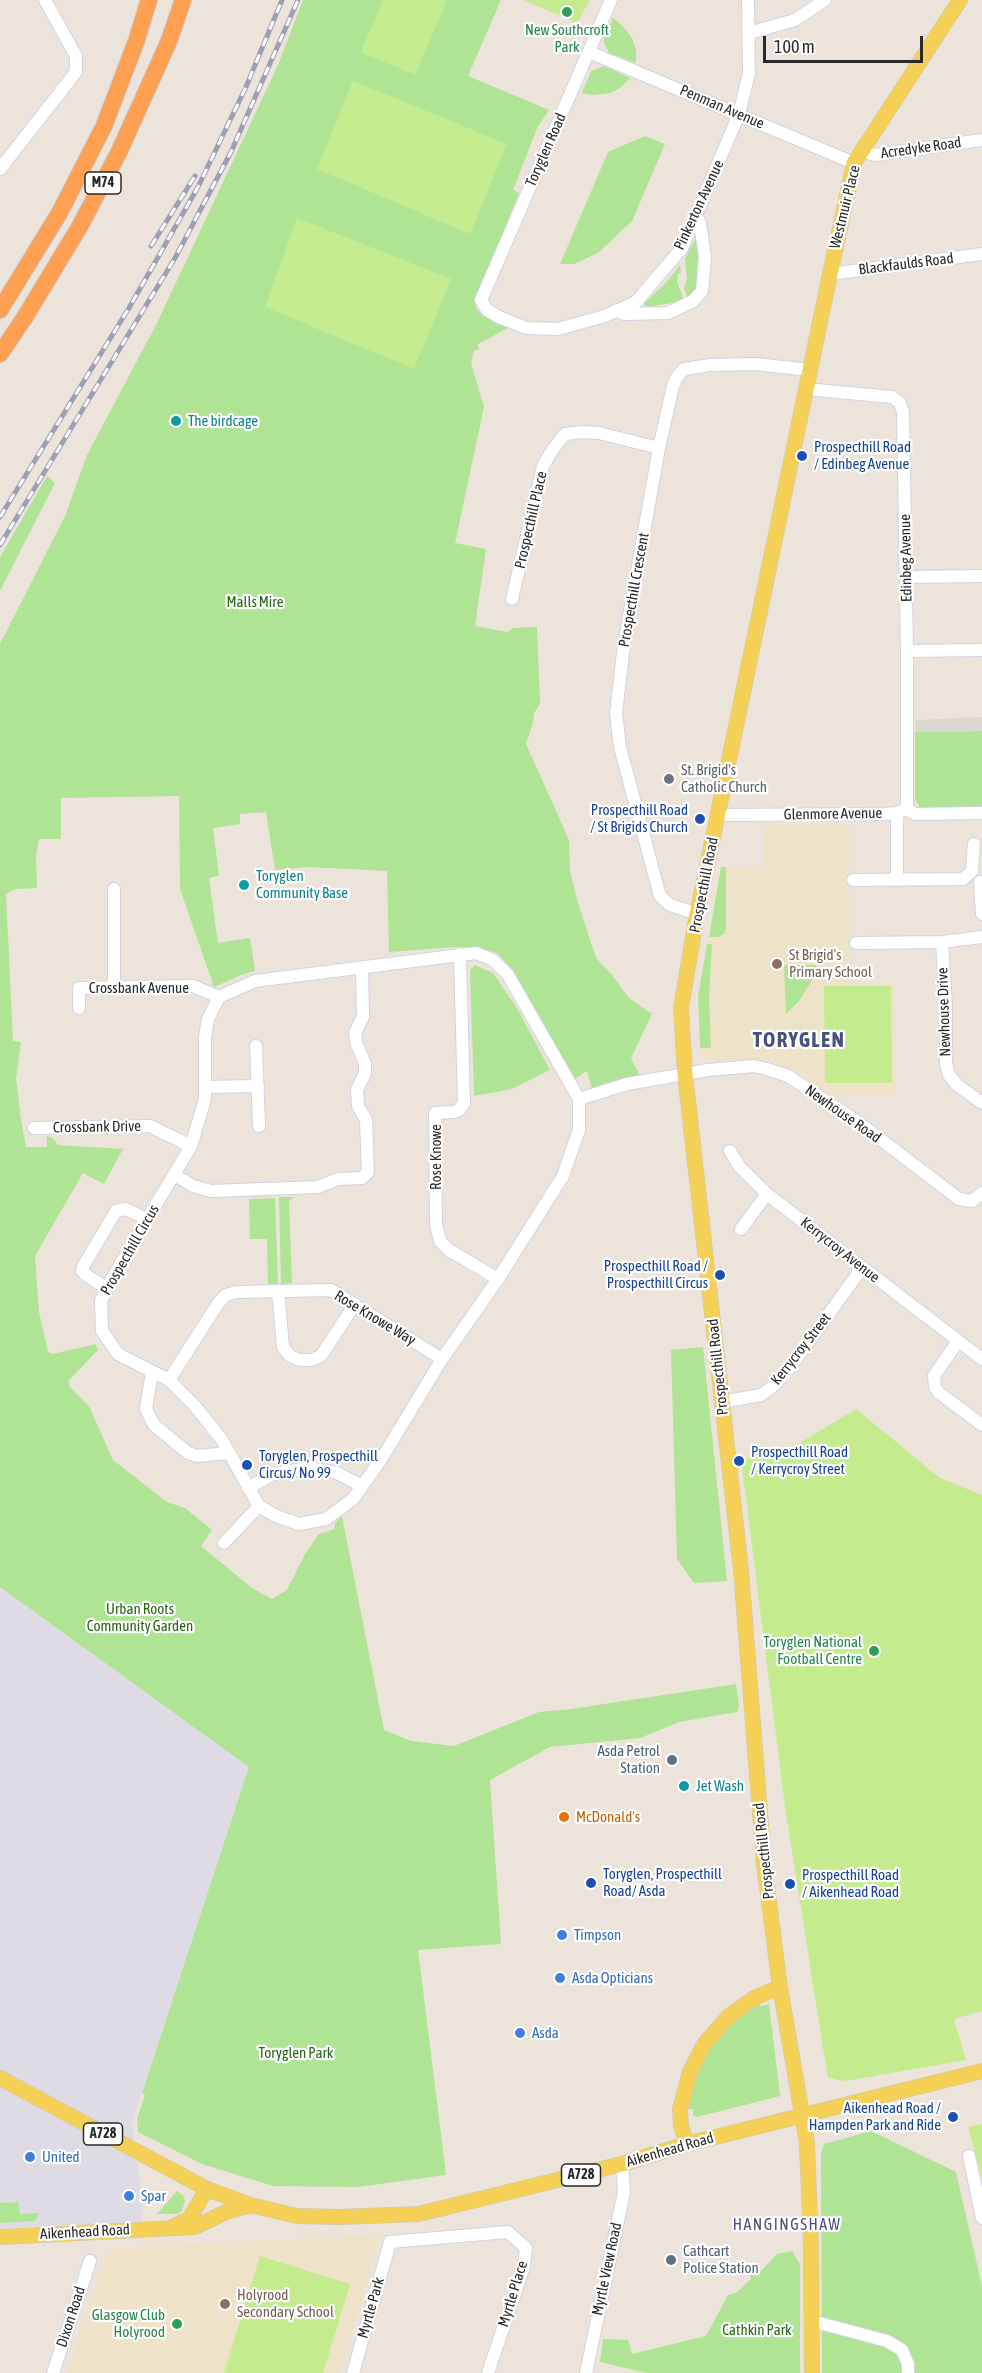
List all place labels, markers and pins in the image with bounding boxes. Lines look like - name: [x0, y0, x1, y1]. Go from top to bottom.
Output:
- marker: New Southcroft Park: [560, 5, 574, 19]
- place label: New Southcroft Park: [525, 21, 609, 56]
- place label: The birdcage: [188, 412, 258, 430]
- marker: The birdcage: [169, 414, 183, 428]
- place label: Prospecthill Road / Edinbeg Avenue: [814, 438, 911, 473]
- marker: Prospecthill Road / Edinbeg Avenue: [795, 449, 809, 463]
- place label: St. Brigid's Catholic Church: [681, 761, 767, 796]
- marker: St. Brigid's Catholic Church: [662, 772, 676, 786]
- place label: Prospecthill Road / St Brigids Church: [590, 801, 688, 836]
- marker: Prospecthill Road / St Brigids Church: [693, 812, 707, 826]
- place label: Toryglen Community Base: [256, 867, 348, 902]
- marker: Toryglen Community Base: [237, 878, 251, 892]
- place label: St Brigid's Primary School: [789, 946, 872, 981]
- marker: St Brigid's Primary School: [770, 957, 784, 971]
- place label: Prospecthill Road / Prospecthill Circus: [604, 1257, 708, 1292]
- marker: Prospecthill Road / Prospecthill Circus: [713, 1268, 727, 1282]
- place label: Prospecthill Road / Kerrycroy Street: [751, 1443, 848, 1478]
- place label: Toryglen, Prospecthill Circus/ No 99: [259, 1447, 378, 1482]
- marker: Prospecthill Road / Kerrycroy Street: [732, 1454, 746, 1468]
- marker: Toryglen, Prospecthill Circus/ No 99: [240, 1458, 254, 1472]
- place label: Toryglen National Football Centre: [763, 1633, 862, 1668]
- marker: Toryglen National Football Centre: [867, 1644, 881, 1658]
- place label: Asda Petrol Station: [597, 1742, 660, 1777]
- marker: Asda Petrol Station: [665, 1753, 679, 1767]
- place label: Jet Wash: [696, 1777, 744, 1795]
- marker: Jet Wash: [677, 1779, 691, 1793]
- place label: McDonald's: [576, 1808, 640, 1826]
- marker: McDonald's: [557, 1810, 571, 1824]
- place label: Toryglen, Prospecthill Road/ Asda: [603, 1865, 722, 1900]
- place label: Prospecthill Road / Aikenhead Road: [802, 1866, 899, 1901]
- marker: Toryglen, Prospecthill Road/ Asda: [584, 1876, 598, 1890]
- marker: Prospecthill Road / Aikenhead Road: [783, 1877, 797, 1891]
- place label: Timpson: [574, 1926, 621, 1944]
- marker: Timpson: [555, 1928, 569, 1942]
- place label: Asda Opticians: [572, 1969, 653, 1987]
- marker: Asda Opticians: [553, 1971, 567, 1985]
- place label: Asda: [532, 2024, 559, 2042]
- marker: Asda: [513, 2026, 527, 2040]
- place label: Aikenhead Road / Hampden Park and Ride: [809, 2099, 941, 2134]
- marker: Aikenhead Road / Hampden Park and Ride: [946, 2110, 960, 2124]
- place label: United: [42, 2148, 80, 2166]
- marker: United: [23, 2150, 37, 2164]
- place label: Spar: [141, 2187, 166, 2205]
- marker: Spar: [122, 2189, 136, 2203]
- place label: Cathcart Police Station: [683, 2242, 759, 2277]
- marker: Cathcart Police Station: [664, 2253, 678, 2267]
- place label: Holyrood Secondary School: [237, 2286, 334, 2321]
- marker: Holyrood Secondary School: [218, 2297, 232, 2311]
- place label: Glasgow Club Holyrood: [92, 2306, 165, 2341]
- marker: Glasgow Club Holyrood: [170, 2317, 184, 2331]

